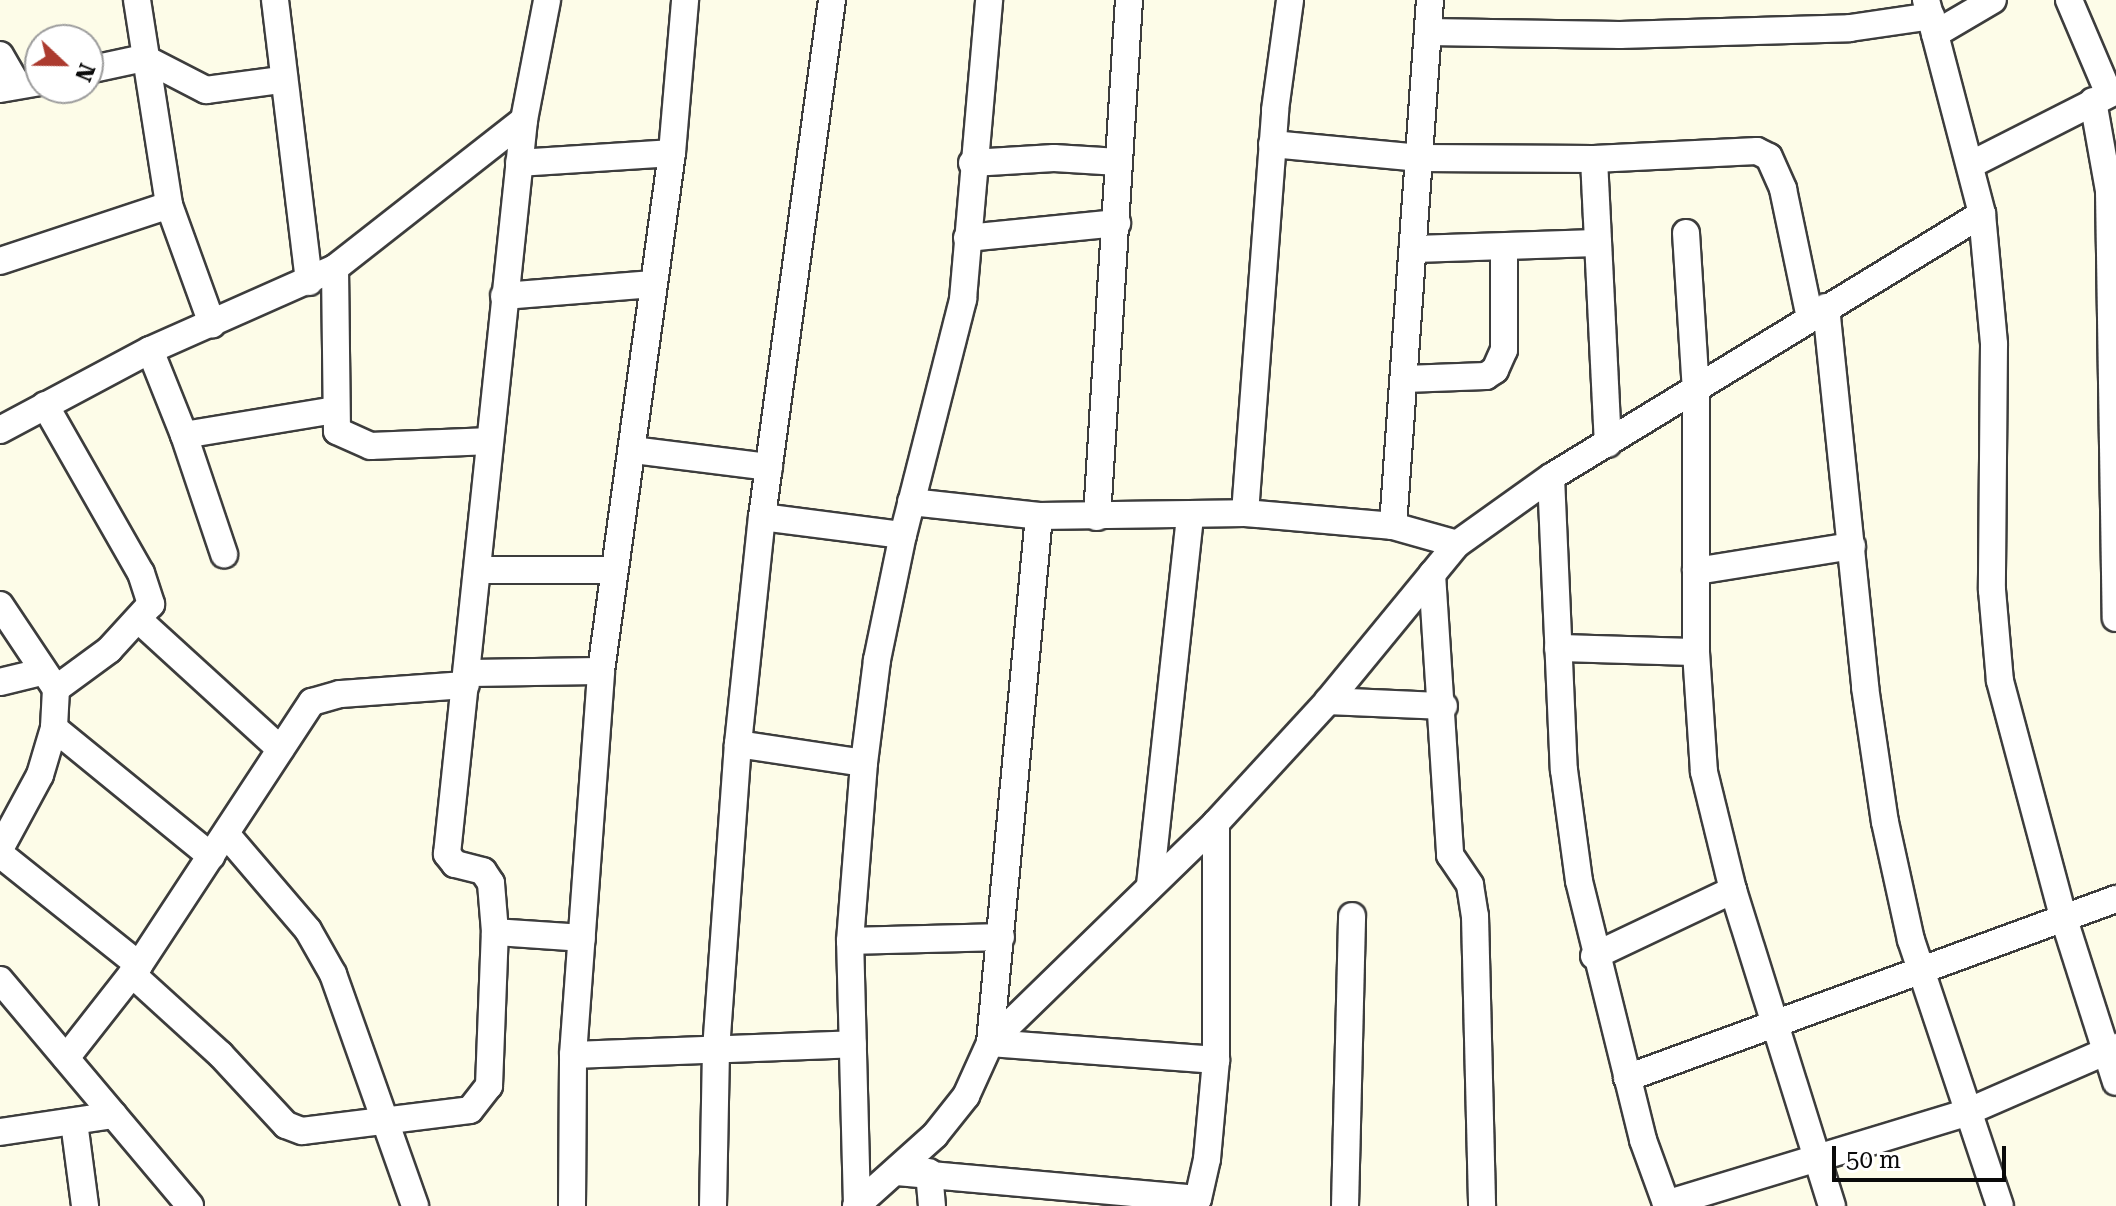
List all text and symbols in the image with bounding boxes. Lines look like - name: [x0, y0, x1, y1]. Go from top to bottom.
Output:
- north arrow: [24, 24, 104, 104]
- text: N: [70, 60, 100, 85]
- scale bar: [1836, 1130, 2010, 1180]
- text: 50 m: [1846, 1146, 1901, 1174]

